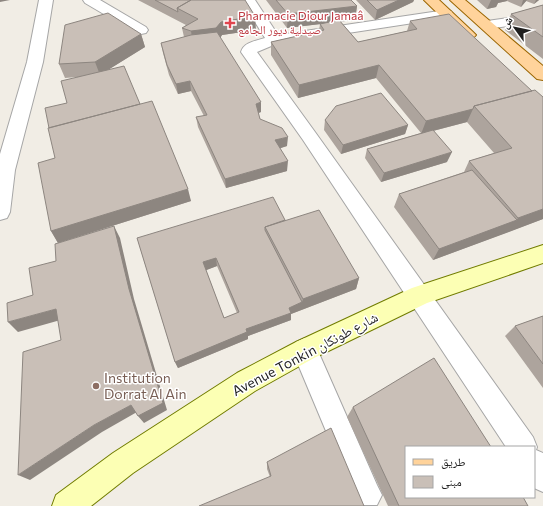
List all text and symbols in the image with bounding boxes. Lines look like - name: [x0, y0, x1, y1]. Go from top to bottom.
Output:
- place label: Pharmacie Diour Jamaâ صيدلية ديور الجامع: [238, 8, 364, 37]
- north arrow: [495, 8, 535, 48]
- text: ش: [498, 14, 517, 32]
- marker: Pharmacie Diour Jamaâ صيدلية ديور الجامع: [225, 18, 235, 28]
- street label: Avenue Tonkin شارع طونكان: [229, 308, 381, 401]
- place label: Institution Dorrat Al Ain: [104, 369, 187, 402]
- marker: Institution Dorrat Al Ain: [91, 381, 101, 391]
- legend: [405, 446, 535, 498]
- text: طريق: [441, 454, 466, 469]
- text: مبنى: [441, 474, 462, 489]

